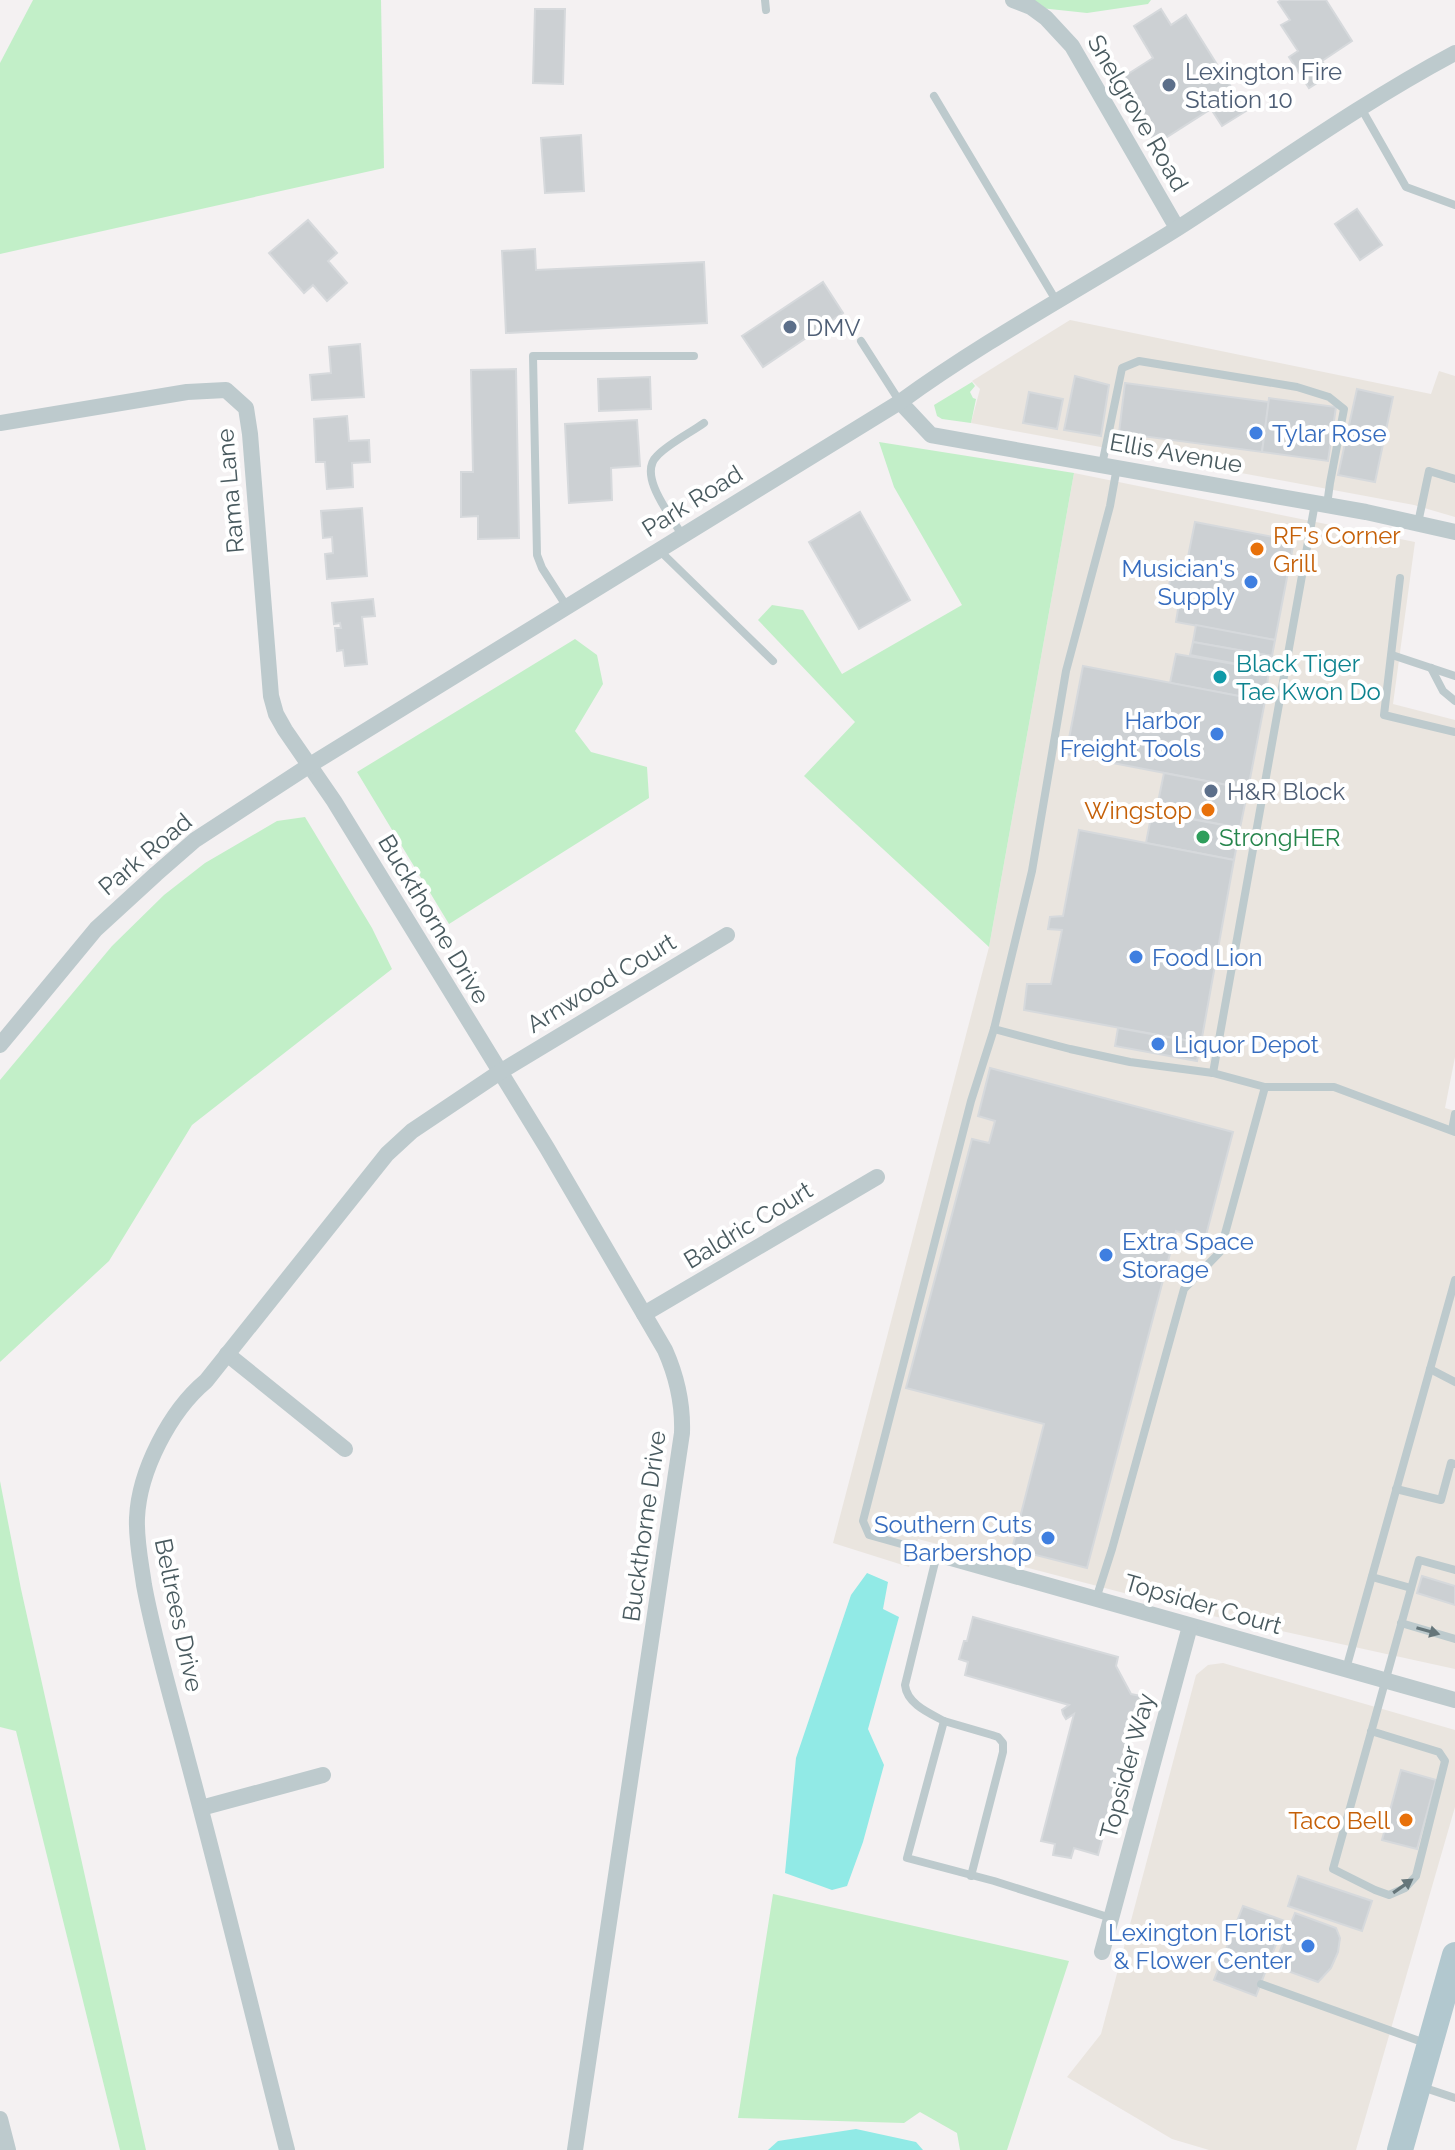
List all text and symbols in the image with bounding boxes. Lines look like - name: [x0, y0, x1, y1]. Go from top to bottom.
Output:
- street label: Snelgrove Road: [1081, 30, 1195, 196]
- place label: Lexington Fire Station 10: [1185, 57, 1342, 114]
- marker: Lexington Fire Station 10: [1160, 76, 1178, 94]
- place label: DMV: [806, 313, 861, 342]
- marker: DMV: [781, 318, 799, 336]
- place label: Tylar Rose: [1272, 419, 1387, 448]
- marker: Tylar Rose: [1247, 424, 1265, 442]
- street label: Rama Lane: [210, 427, 250, 555]
- street label: Ellis Avenue: [1107, 427, 1245, 479]
- street label: Park Road: [637, 459, 747, 543]
- place label: RF's Corner Grill: [1273, 521, 1401, 578]
- marker: RF's Corner Grill: [1248, 540, 1266, 558]
- place label: Musician's Supply: [1122, 554, 1235, 611]
- marker: Musician's Supply: [1242, 573, 1260, 591]
- place label: Black Tiger Tae Kwon Do: [1236, 649, 1381, 706]
- marker: Black Tiger Tae Kwon Do: [1211, 668, 1229, 686]
- place label: Harbor Freight Tools: [1060, 706, 1202, 763]
- marker: Harbor Freight Tools: [1208, 725, 1226, 743]
- place label: H&R Block: [1227, 777, 1345, 806]
- marker: H&R Block: [1202, 782, 1220, 800]
- place label: Wingstop: [1084, 796, 1192, 825]
- marker: Wingstop: [1199, 801, 1217, 819]
- street label: Park Road: [93, 807, 197, 901]
- place label: StrongHER: [1219, 823, 1341, 852]
- marker: StrongHER: [1194, 828, 1212, 846]
- street label: Buckthorne Drive: [372, 829, 496, 1009]
- street label: Arnwood Court: [521, 927, 681, 1039]
- place label: Food Lion: [1152, 943, 1262, 972]
- marker: Food Lion: [1127, 948, 1145, 966]
- place label: Liquor Depot: [1174, 1030, 1319, 1059]
- marker: Liquor Depot: [1149, 1035, 1167, 1053]
- street label: Baldric Court: [678, 1175, 818, 1275]
- place label: Extra Space Storage: [1122, 1227, 1254, 1284]
- marker: Extra Space Storage: [1097, 1246, 1115, 1264]
- street label: Buckthorne Drive: [616, 1429, 672, 1623]
- place label: Southern Cuts Barbershop: [874, 1510, 1032, 1567]
- marker: Southern Cuts Barbershop: [1039, 1529, 1057, 1547]
- street label: Beltrees Drive: [149, 1536, 209, 1694]
- street label: Topsider Court: [1121, 1568, 1285, 1640]
- one-way arrow: [1416, 1625, 1440, 1638]
- street label: Topsider Way: [1094, 1690, 1160, 1842]
- place label: Taco Bell: [1288, 1806, 1390, 1835]
- marker: Taco Bell: [1397, 1811, 1415, 1829]
- one-way arrow: [1392, 1879, 1413, 1894]
- place label: Lexington Florist & Flower Center: [1108, 1918, 1293, 1975]
- marker: Lexington Florist & Flower Center: [1299, 1937, 1317, 1955]

